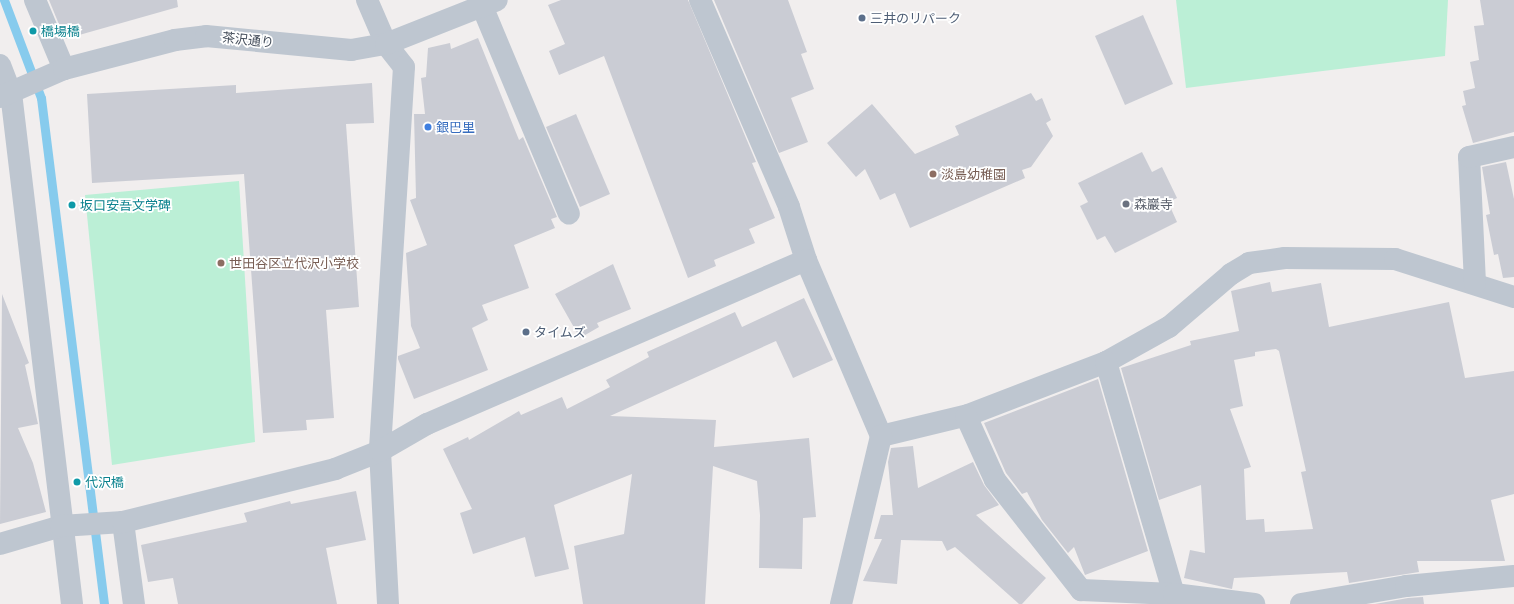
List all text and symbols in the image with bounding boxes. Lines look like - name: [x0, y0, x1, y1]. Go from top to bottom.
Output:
- place label: 三井のリパーク: [870, 10, 961, 26]
- marker: 三井のリパーク: [857, 13, 867, 23]
- place label: 橋場橋: [41, 23, 80, 39]
- marker: 橋場橋: [28, 26, 38, 36]
- street label: 茶沢通り: [221, 30, 275, 50]
- place label: 銀巴里: [436, 119, 475, 135]
- marker: 銀巴里: [423, 122, 433, 132]
- place label: 淡島幼稚園: [941, 166, 1006, 182]
- marker: 淡島幼稚園: [928, 169, 938, 179]
- place label: 森巖寺: [1134, 196, 1173, 212]
- place label: 坂口安吾文学碑: [80, 197, 171, 213]
- marker: 森巖寺: [1121, 199, 1131, 209]
- marker: 坂口安吾文学碑: [67, 200, 77, 210]
- place label: 世田谷区立代沢小学校: [229, 255, 359, 271]
- marker: 世田谷区立代沢小学校: [216, 258, 226, 268]
- place label: タイムズ: [534, 324, 586, 340]
- marker: タイムズ: [521, 327, 531, 337]
- place label: 代沢橋: [85, 474, 124, 490]
- marker: 代沢橋: [72, 477, 82, 487]

